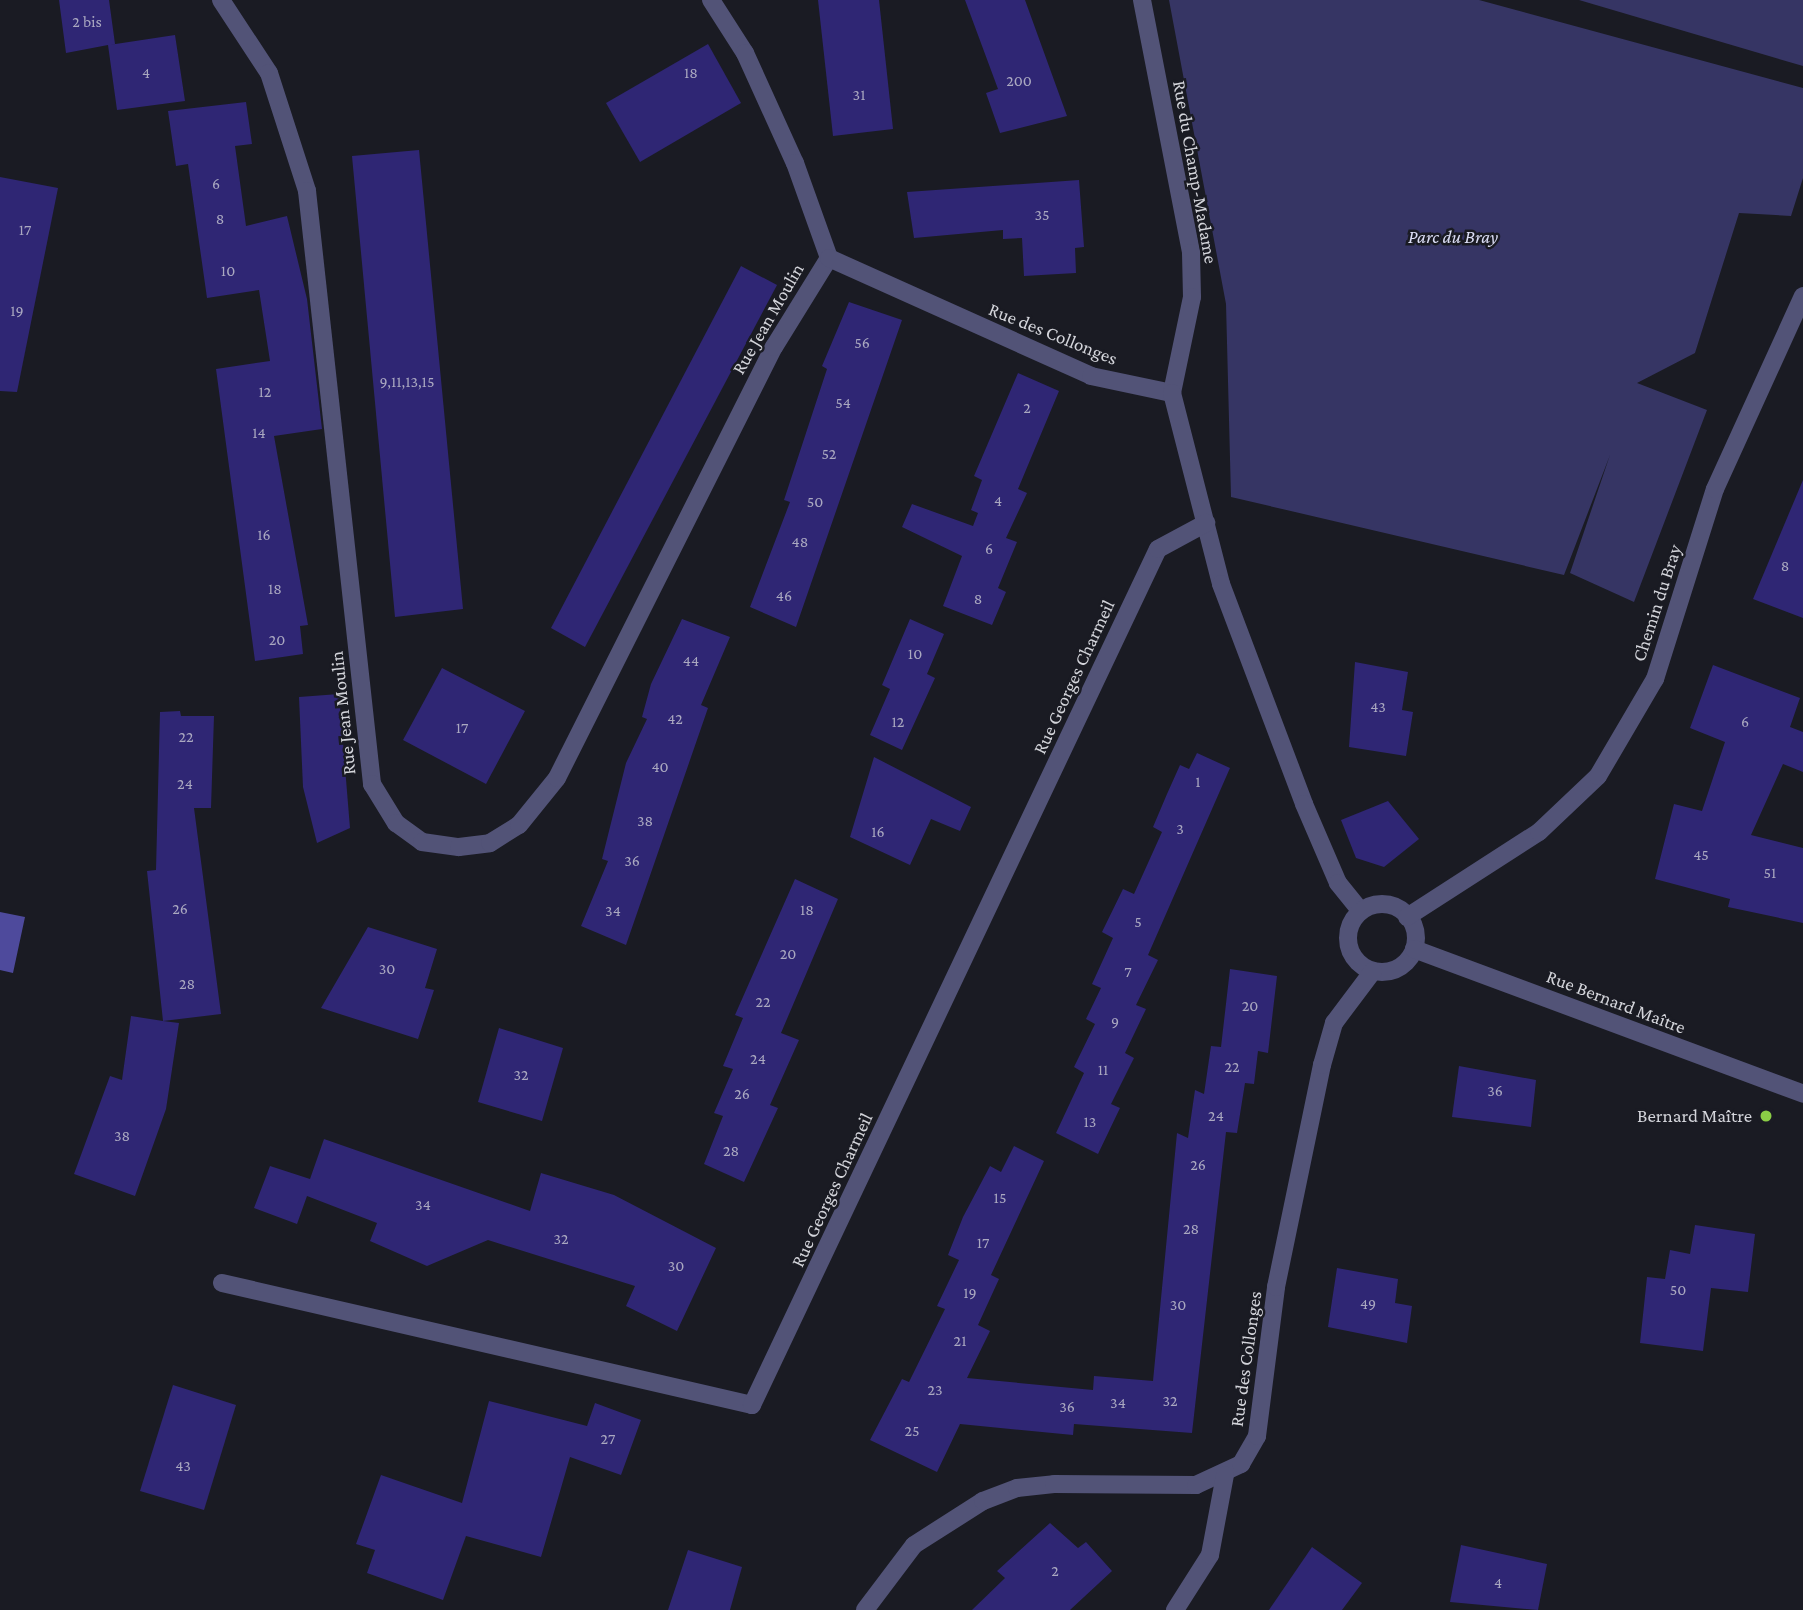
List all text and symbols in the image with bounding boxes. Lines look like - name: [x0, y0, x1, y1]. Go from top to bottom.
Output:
- house number: 2 bis: [72, 12, 102, 32]
- house number: 4: [142, 63, 150, 83]
- house number: 18: [684, 63, 698, 83]
- house number: 200: [1006, 71, 1032, 91]
- street label: Rue du Champ-Madame: [1168, 79, 1222, 265]
- house number: 31: [853, 85, 865, 105]
- house number: 6: [212, 174, 220, 194]
- house number: 35: [1034, 205, 1050, 225]
- house number: 8: [216, 209, 224, 229]
- house number: 17: [19, 220, 31, 240]
- park label: Parc du Bray: [1408, 226, 1498, 248]
- street label: Rue Jean Moulin: [727, 259, 809, 379]
- house number: 10: [221, 261, 235, 281]
- street label: Rue des Collonges: [985, 298, 1121, 370]
- house number: 19: [10, 301, 24, 321]
- house number: 56: [854, 333, 870, 353]
- house number: 9,11,13,15: [380, 372, 434, 392]
- house number: 12: [259, 382, 271, 402]
- house number: 54: [835, 393, 851, 413]
- house number: 2: [1023, 398, 1031, 418]
- house number: 14: [252, 423, 266, 443]
- house number: 52: [822, 444, 836, 464]
- house number: 4: [994, 491, 1002, 511]
- house number: 50: [807, 492, 823, 512]
- house number: 16: [257, 525, 271, 545]
- house number: 48: [792, 532, 808, 552]
- house number: 6: [985, 539, 993, 559]
- street label: Chemin du Bray: [1627, 542, 1687, 664]
- house number: 8: [1781, 556, 1789, 576]
- house number: 18: [268, 579, 282, 599]
- house number: 46: [776, 586, 792, 606]
- house number: 8: [974, 589, 982, 609]
- street label: Rue Georges Charmeil: [1028, 596, 1120, 758]
- house number: 20: [269, 630, 285, 650]
- house number: 10: [908, 644, 922, 664]
- street label: Rue Jean Moulin: [325, 650, 361, 776]
- house number: 44: [683, 651, 699, 671]
- house number: 43: [1370, 697, 1386, 717]
- house number: 42: [667, 709, 683, 729]
- house number: 12: [892, 712, 904, 732]
- house number: 6: [1741, 712, 1749, 732]
- house number: 17: [456, 718, 468, 738]
- house number: 22: [178, 727, 194, 747]
- house number: 40: [651, 757, 669, 777]
- house number: 1: [1195, 772, 1201, 792]
- house number: 24: [177, 774, 193, 794]
- house number: 38: [637, 811, 653, 831]
- house number: 3: [1176, 819, 1184, 839]
- house number: 16: [871, 822, 885, 842]
- house number: 45: [1693, 845, 1709, 865]
- house number: 36: [624, 851, 640, 871]
- house number: 51: [1764, 863, 1776, 883]
- house number: 26: [172, 899, 188, 919]
- house number: 18: [800, 900, 814, 920]
- house number: 34: [605, 901, 621, 921]
- house number: 5: [1134, 912, 1142, 932]
- house number: 20: [780, 944, 796, 964]
- house number: 30: [379, 959, 395, 979]
- house number: 7: [1124, 962, 1132, 982]
- street label: Rue Bernard Maître: [1543, 965, 1689, 1039]
- house number: 28: [179, 974, 195, 994]
- house number: 22: [755, 992, 771, 1012]
- house number: 20: [1242, 996, 1258, 1016]
- house number: 9: [1111, 1012, 1119, 1032]
- house number: 24: [750, 1049, 766, 1069]
- house number: 22: [1224, 1057, 1240, 1077]
- house number: 11: [1098, 1060, 1108, 1080]
- house number: 32: [513, 1065, 529, 1085]
- house number: 36: [1487, 1081, 1503, 1101]
- house number: 26: [734, 1084, 750, 1104]
- place label: Bernard Maître: [1637, 1105, 1752, 1127]
- house number: 24: [1208, 1106, 1224, 1126]
- marker: Bernard Maître: [1758, 1108, 1774, 1124]
- street label: Rue Georges Charmeil: [786, 1109, 878, 1271]
- house number: 13: [1084, 1112, 1096, 1132]
- house number: 38: [114, 1126, 130, 1146]
- house number: 28: [723, 1141, 739, 1161]
- house number: 26: [1190, 1155, 1206, 1175]
- house number: 15: [994, 1188, 1006, 1208]
- house number: 34: [415, 1195, 431, 1215]
- house number: 28: [1183, 1219, 1199, 1239]
- house number: 32: [553, 1229, 569, 1249]
- house number: 17: [977, 1233, 989, 1253]
- house number: 30: [668, 1256, 684, 1276]
- house number: 50: [1670, 1280, 1686, 1300]
- house number: 19: [963, 1283, 977, 1303]
- street label: Rue des Collonges: [1225, 1290, 1267, 1428]
- house number: 49: [1360, 1294, 1376, 1314]
- house number: 30: [1170, 1295, 1186, 1315]
- house number: 21: [954, 1331, 966, 1351]
- house number: 23: [927, 1380, 943, 1400]
- house number: 32: [1162, 1391, 1178, 1411]
- house number: 34: [1110, 1393, 1126, 1413]
- house number: 36: [1059, 1397, 1075, 1417]
- house number: 25: [904, 1421, 920, 1441]
- house number: 27: [601, 1429, 615, 1449]
- house number: 43: [175, 1456, 191, 1476]
- house number: 2: [1051, 1561, 1059, 1581]
- house number: 4: [1494, 1573, 1502, 1593]

